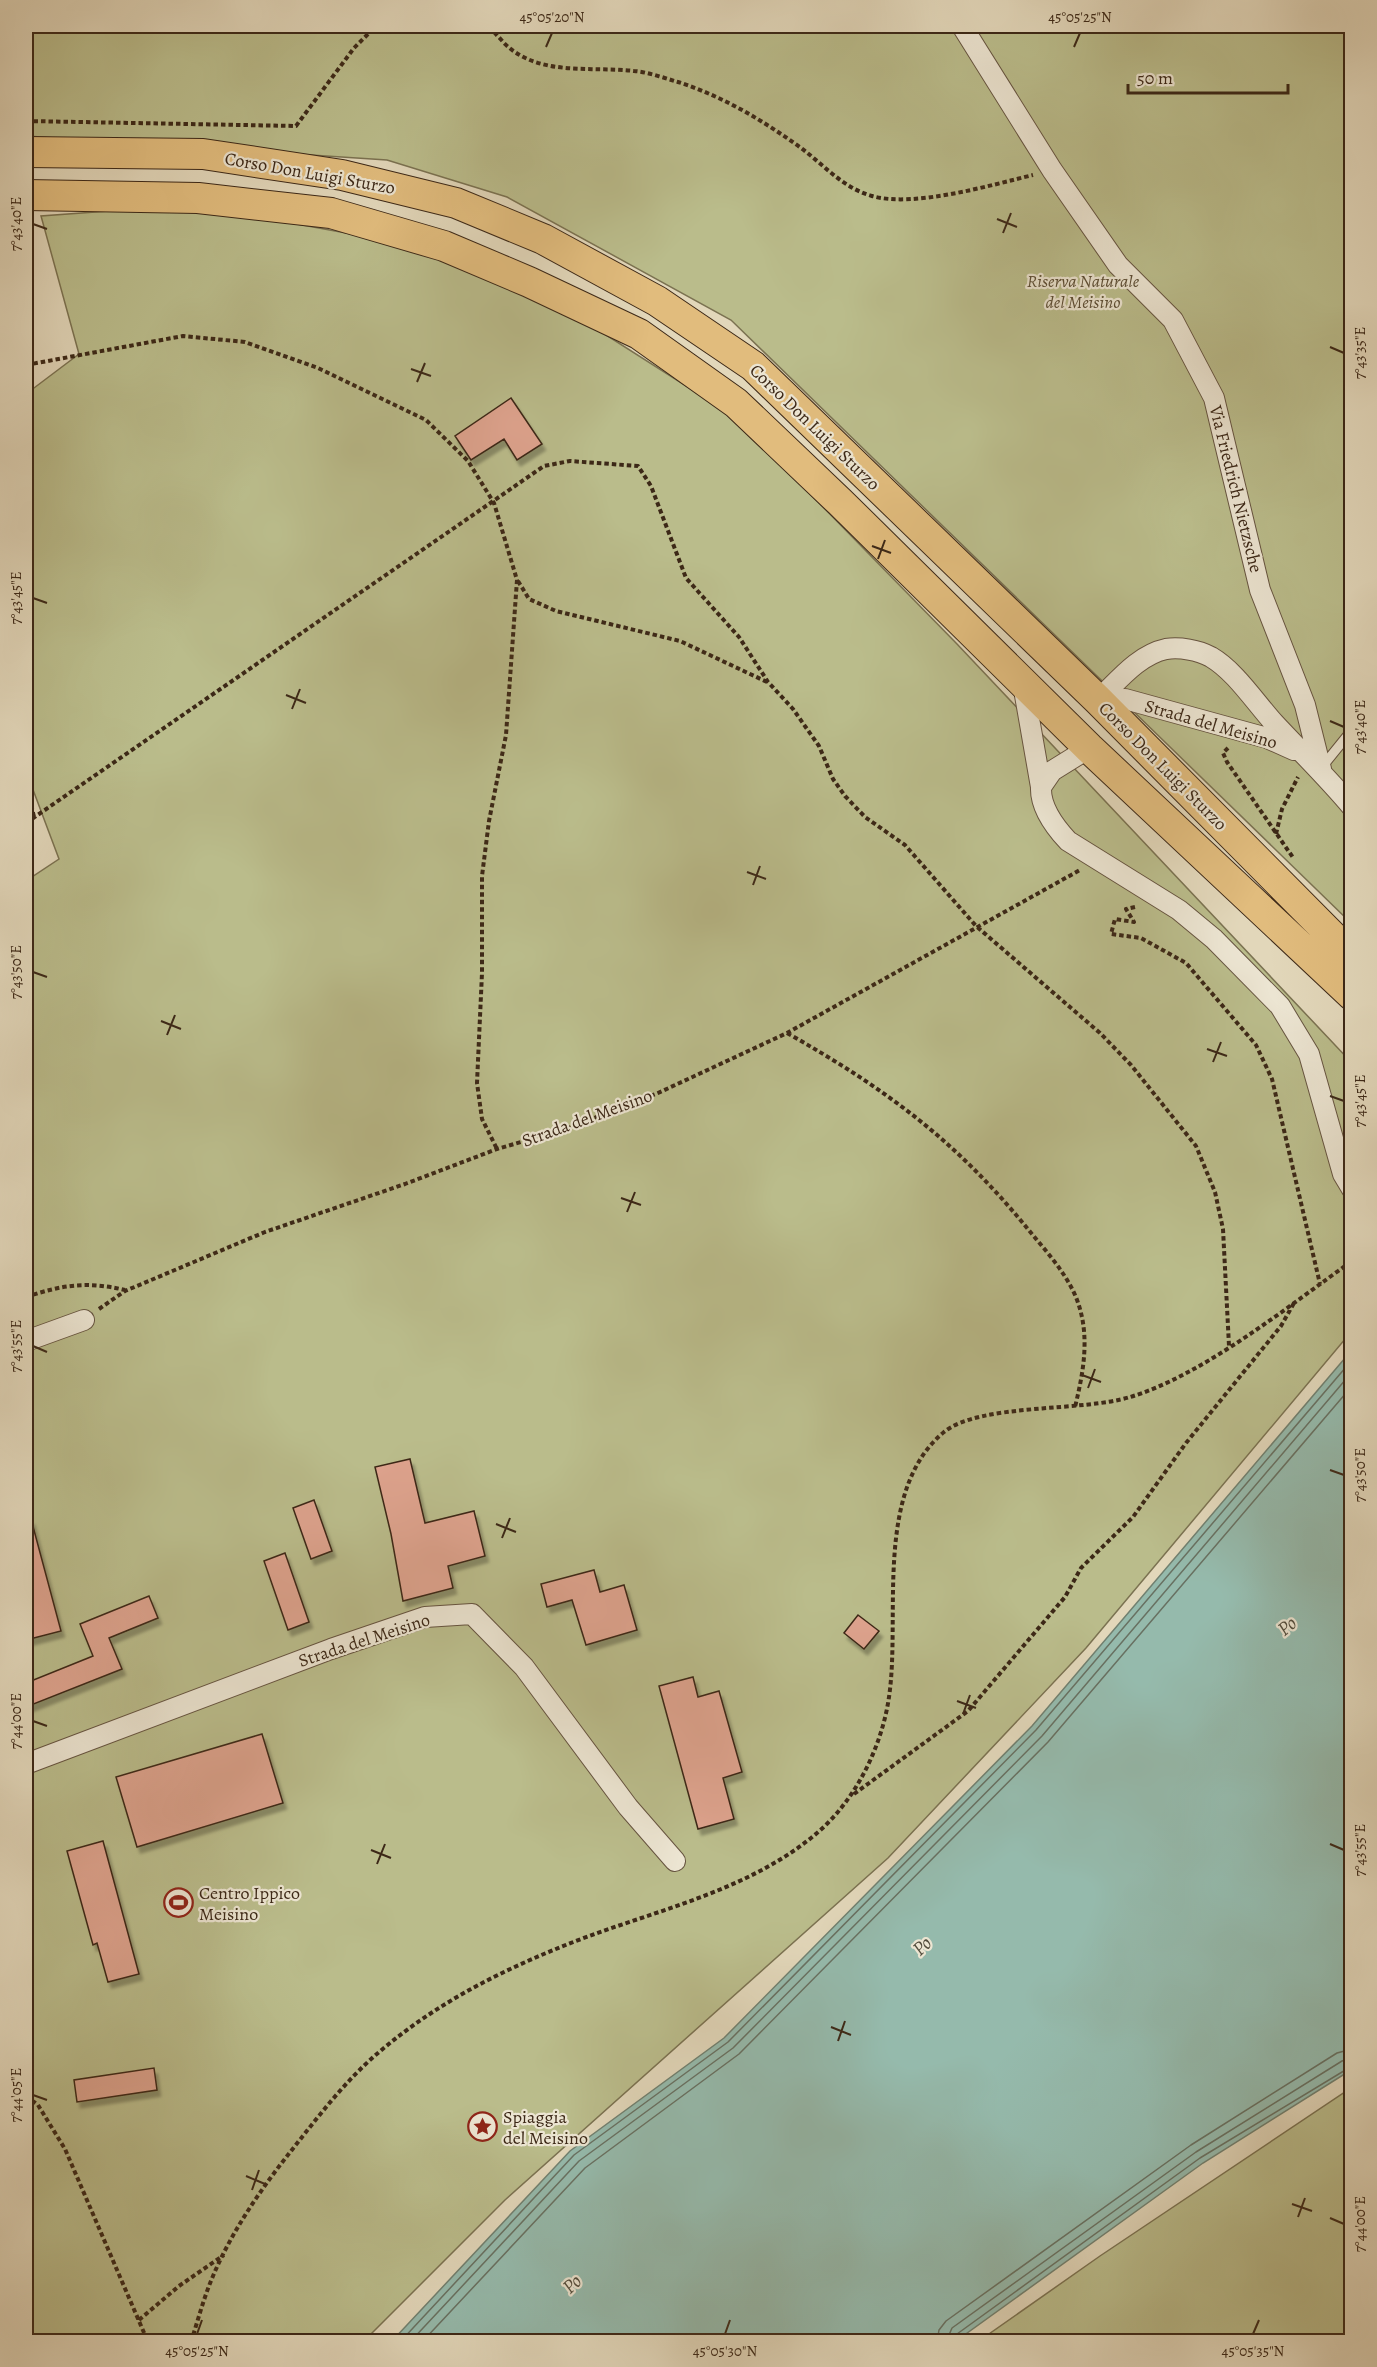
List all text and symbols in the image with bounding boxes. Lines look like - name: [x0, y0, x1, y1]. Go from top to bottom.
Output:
- text: 45°05'20"N: [519, 7, 585, 27]
- text: 45°05'25"N: [1048, 7, 1112, 27]
- scale bar: [1128, 57, 1288, 95]
- text: 50 m: [1137, 66, 1173, 90]
- street label: Corso Don Luigi Sturzo: [223, 146, 397, 200]
- text: 7°43'40"E: [6, 197, 26, 251]
- park label: Riserva Naturale del Meisino: [1027, 269, 1140, 314]
- text: 7°43'35"E: [1350, 327, 1370, 379]
- street label: Corso Don Luigi Sturzo: [745, 358, 885, 496]
- street label: Via Friedrich Nietzsche: [1203, 402, 1268, 575]
- text: 7°43'45"E: [6, 571, 26, 625]
- street label: Strada del Meisino: [1142, 694, 1280, 754]
- street label: Corso Don Luigi Sturzo: [1094, 697, 1233, 836]
- text: 7°43'40"E: [1350, 700, 1370, 754]
- text: 7°43'50"E: [6, 945, 26, 999]
- text: 7°43'45"E: [1350, 1074, 1370, 1128]
- street label: Strada del Meisino: [518, 1083, 656, 1153]
- text: 7°43'55"E: [6, 1320, 26, 1372]
- text: 7°43'50"E: [1350, 1448, 1370, 1502]
- street label: Strada del Meisino: [295, 1607, 433, 1673]
- water label: Po: [1272, 1610, 1302, 1642]
- text: 7°44'00"E: [6, 1693, 26, 1749]
- text: 7°43'55"E: [1350, 1824, 1370, 1876]
- place label: Centro Ippico Meisino: [199, 1881, 300, 1926]
- sports icon: Centro Ippico Meisino: [162, 1887, 194, 1919]
- water label: Po: [906, 1930, 938, 1962]
- text: 7°44'05"E: [6, 2068, 26, 2122]
- place label: Spiaggia del Meisino: [503, 2105, 588, 2150]
- place icon: Spiaggia del Meisino: [466, 2111, 498, 2143]
- text: 7°44'00"E: [1350, 2196, 1370, 2252]
- water label: Po: [556, 2268, 588, 2300]
- text: 45°05'25"N: [165, 2341, 229, 2361]
- text: 45°05'30"N: [693, 2341, 757, 2361]
- text: 45°05'35"N: [1222, 2341, 1285, 2361]

